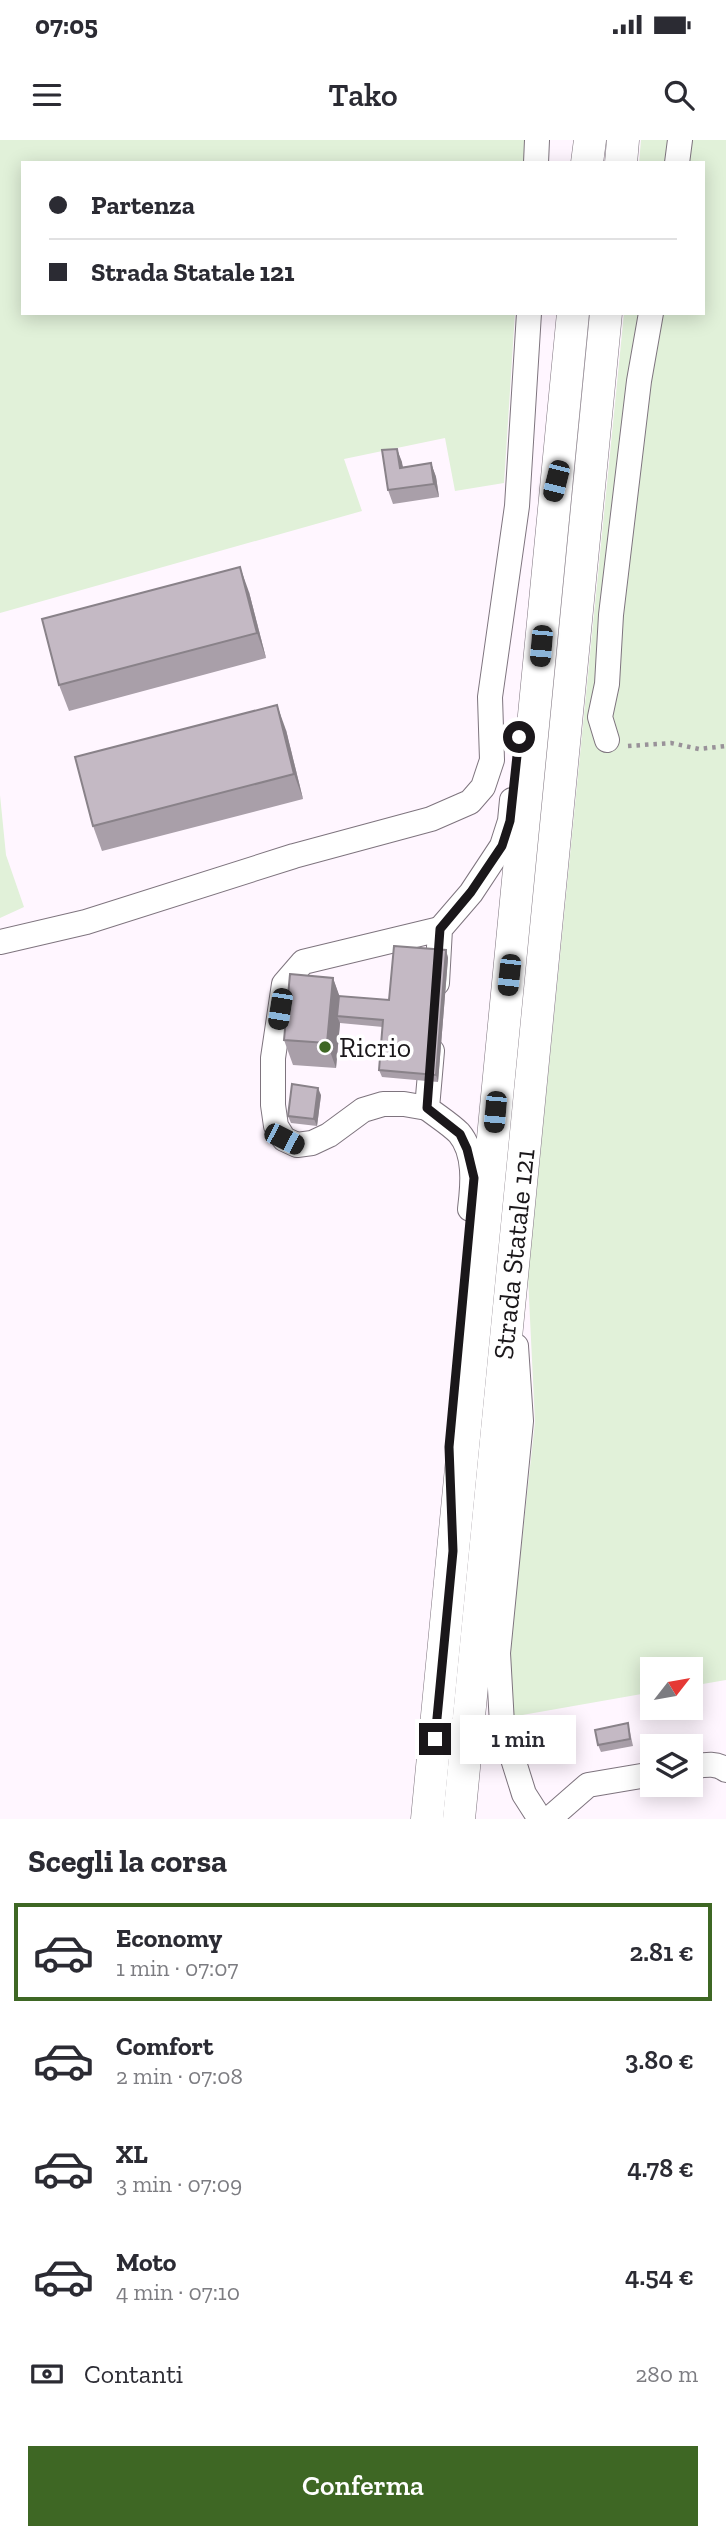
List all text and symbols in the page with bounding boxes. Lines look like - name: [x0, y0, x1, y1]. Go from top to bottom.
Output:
- text: 07:05: [35, 9, 98, 41]
- icon: menu: [28, 76, 66, 114]
- text: Tako: [328, 76, 398, 114]
- icon: search: [660, 76, 698, 114]
- text: Partenza: [91, 189, 195, 221]
- text: Strada Statale 121: [91, 256, 295, 288]
- car: [541, 458, 572, 504]
- car: [529, 624, 554, 668]
- route start: [503, 721, 535, 753]
- car: [497, 953, 522, 997]
- car: [267, 987, 294, 1031]
- place label: Ricrio: [339, 1031, 411, 1064]
- marker: Ricrio: [317, 1039, 333, 1055]
- car: [483, 1090, 508, 1134]
- car: [261, 1120, 308, 1158]
- street label: Strada Statale 121: [487, 1147, 541, 1361]
- north arrow: [640, 1657, 704, 1720]
- map controls: [640, 1657, 703, 1797]
- callout: 1 min: [460, 1714, 575, 1764]
- route end: [419, 1723, 451, 1755]
- text: 1 min: [491, 1725, 545, 1753]
- button: layers: [640, 1734, 703, 1797]
- text: Scegli la corsa: [28, 1842, 227, 1880]
- icon: car: [32, 1921, 95, 1984]
- text: Economy: [116, 1922, 222, 1954]
- text: 2.81 €: [629, 1936, 694, 1968]
- text: 1 min · 07:07: [116, 1954, 238, 1982]
- icon: car: [32, 2029, 95, 2092]
- text: Comfort: [116, 2030, 213, 2062]
- text: 3.80 €: [625, 2044, 694, 2076]
- text: 2 min · 07:08: [116, 2062, 243, 2090]
- icon: car: [32, 2137, 95, 2200]
- text: XL: [116, 2138, 148, 2170]
- text: 4.78 €: [627, 2152, 694, 2184]
- text: 3 min · 07:09: [116, 2170, 242, 2198]
- icon: car: [32, 2245, 95, 2308]
- text: Moto: [116, 2246, 176, 2278]
- text: 4.54 €: [625, 2260, 694, 2292]
- text: 4 min · 07:10: [116, 2278, 240, 2306]
- icon: cash: [28, 2355, 66, 2393]
- text: Contanti: [84, 2358, 183, 2390]
- text: 280 m: [635, 2360, 698, 2388]
- button: Conferma: [28, 2446, 698, 2526]

